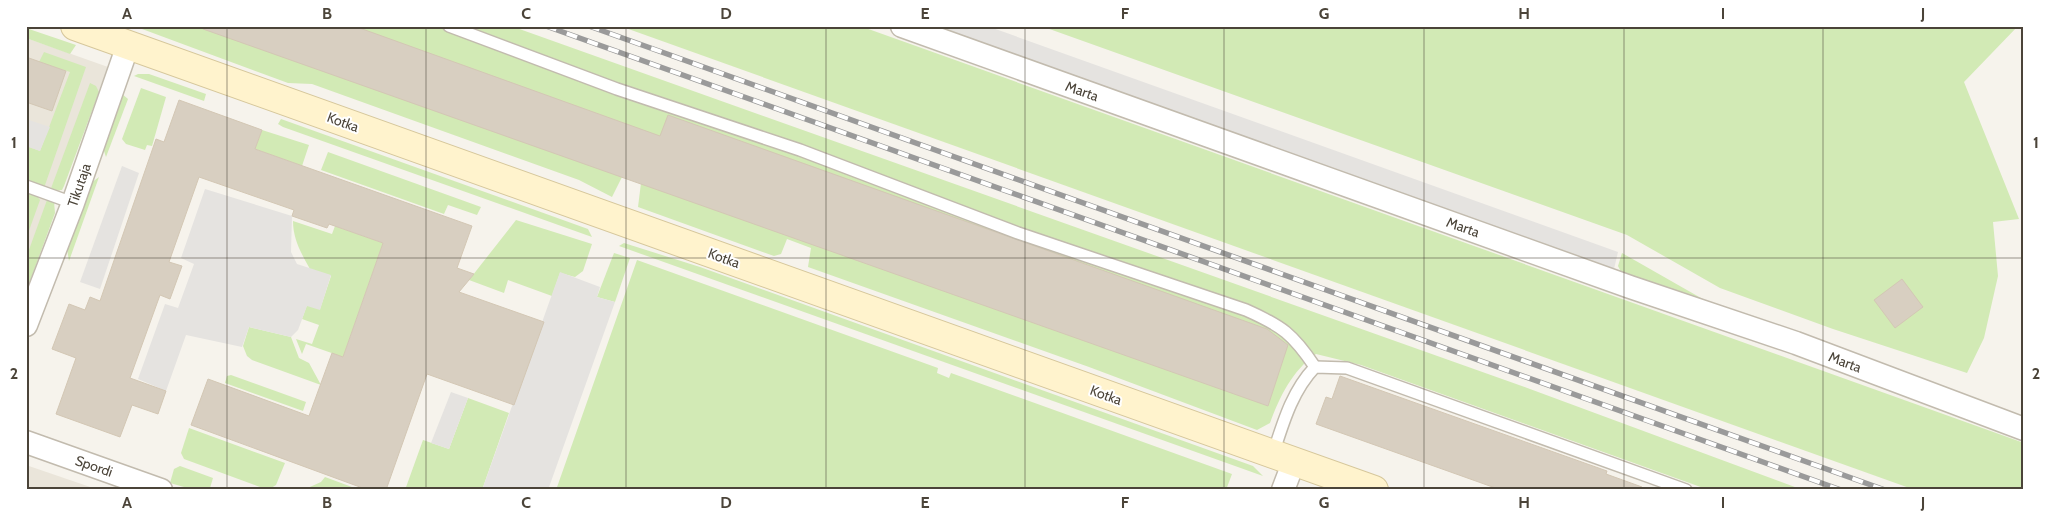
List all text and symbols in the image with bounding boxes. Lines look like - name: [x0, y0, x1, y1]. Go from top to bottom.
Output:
- text: A: [122, 4, 132, 23]
- text: B: [322, 4, 332, 23]
- text: C: [521, 4, 531, 23]
- text: D: [720, 4, 732, 23]
- text: E: [920, 4, 930, 23]
- text: F: [1121, 4, 1130, 23]
- text: G: [1319, 4, 1329, 23]
- text: H: [1518, 4, 1530, 23]
- text: I: [1721, 4, 1725, 23]
- text: J: [1920, 4, 1925, 23]
- street label: Marta: [1063, 77, 1101, 105]
- street label: Kotka: [325, 108, 362, 136]
- text: 1: [11, 133, 17, 152]
- text: 1: [2033, 133, 2039, 152]
- street label: Tikutaja: [63, 161, 95, 209]
- street label: Marta: [1444, 213, 1482, 241]
- street label: Kotka: [706, 244, 743, 272]
- street label: Marta: [1826, 348, 1864, 377]
- text: 2: [10, 364, 18, 383]
- text: 2: [2032, 364, 2040, 383]
- street label: Kotka: [1088, 381, 1125, 409]
- street label: Spordi: [73, 451, 115, 481]
- text: A: [122, 493, 132, 512]
- text: B: [322, 493, 332, 512]
- text: C: [521, 493, 531, 512]
- text: D: [720, 493, 732, 512]
- text: E: [920, 493, 930, 512]
- text: F: [1121, 493, 1130, 512]
- text: G: [1319, 493, 1329, 512]
- text: H: [1518, 493, 1530, 512]
- text: I: [1721, 493, 1725, 512]
- text: J: [1920, 493, 1925, 512]

